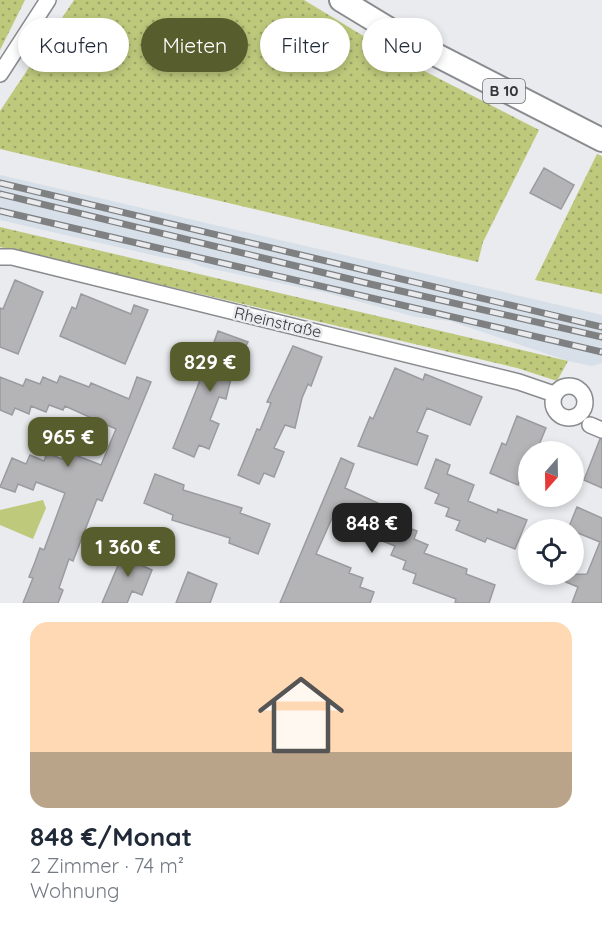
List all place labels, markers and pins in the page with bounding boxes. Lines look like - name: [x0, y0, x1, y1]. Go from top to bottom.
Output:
- pin: 829 €: [168, 342, 252, 393]
- pin: 965 €: [26, 417, 110, 468]
- pin: 848 €: [330, 503, 414, 554]
- pin: 1 360 €: [73, 527, 183, 578]

